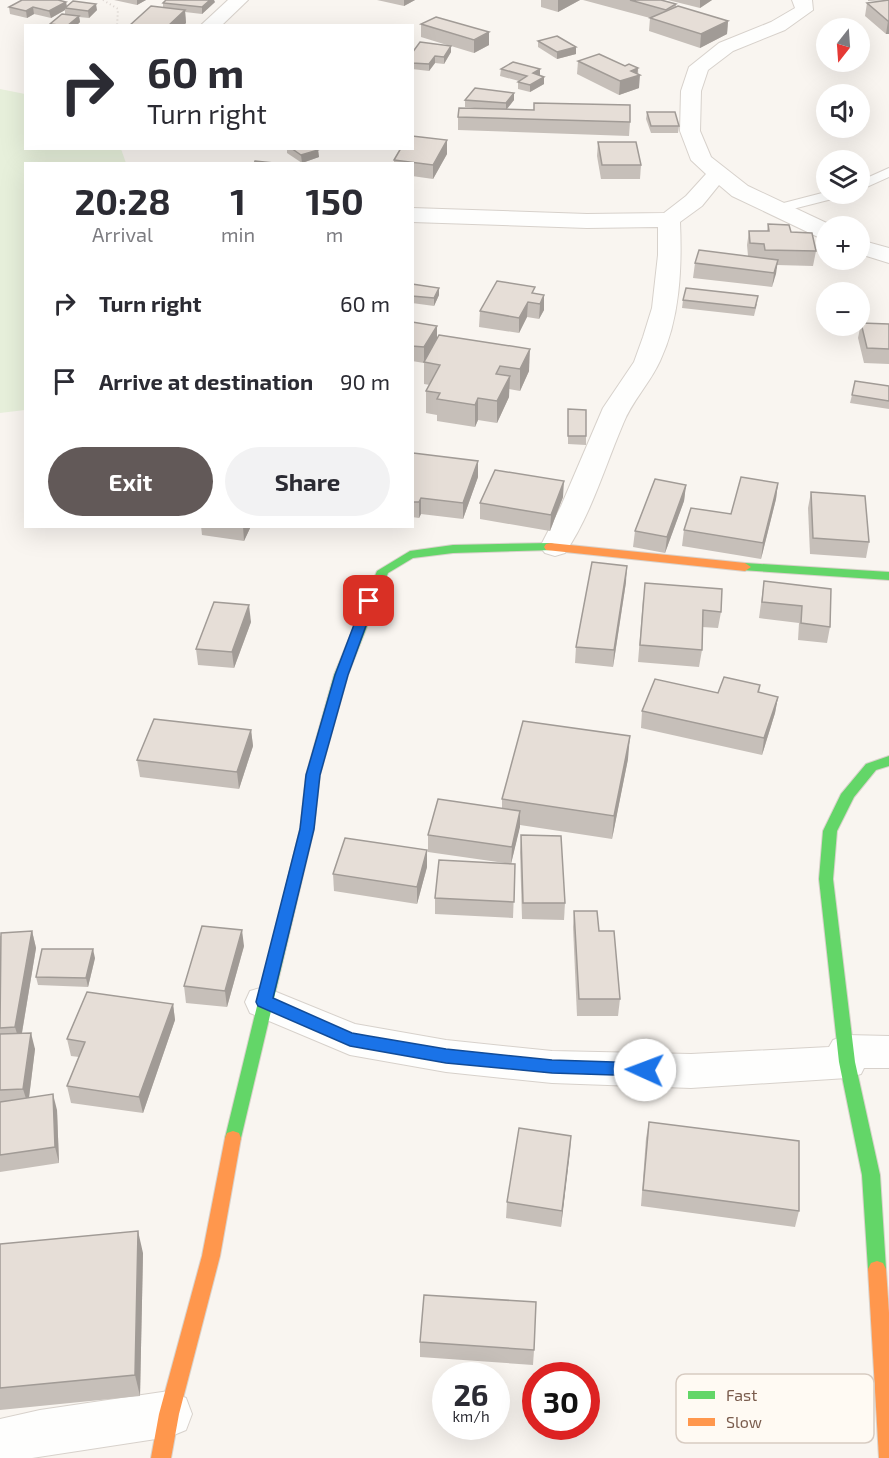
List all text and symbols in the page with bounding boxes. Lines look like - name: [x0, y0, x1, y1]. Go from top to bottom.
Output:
- north arrow: [816, 18, 870, 72]
- map controls: [816, 18, 870, 336]
- text: 60 m: [147, 46, 244, 96]
- icon: right: [48, 48, 126, 126]
- button: sound: [816, 84, 870, 138]
- text: Turn right: [147, 97, 267, 129]
- button: layers: [816, 150, 870, 204]
- text: 20:28: [74, 179, 171, 222]
- text: 1: [230, 179, 246, 222]
- text: 150: [305, 179, 364, 222]
- button: +: [816, 216, 870, 270]
- text: Arrival: [92, 222, 153, 246]
- text: min: [221, 222, 255, 246]
- text: m: [326, 222, 343, 246]
- button: −: [816, 282, 870, 336]
- icon: right: [48, 287, 81, 320]
- text: Turn right: [99, 290, 201, 316]
- text: 60 m: [340, 290, 390, 316]
- icon: arrive: [48, 365, 81, 398]
- text: Arrive at destination: [99, 368, 313, 394]
- text: 90 m: [340, 368, 390, 394]
- button: Exit: [48, 447, 213, 516]
- button: Share: [225, 447, 390, 516]
- pin: [343, 575, 394, 626]
- icon: arrive: [352, 584, 385, 617]
- position arrow: [613, 1038, 677, 1102]
- speed limit sign: 30: [522, 1362, 600, 1440]
- legend: [676, 1374, 874, 1443]
- text: 26: [453, 1376, 489, 1412]
- text: Fast: [726, 1385, 757, 1404]
- text: km/h: [452, 1407, 490, 1425]
- text: Slow: [726, 1412, 762, 1431]

